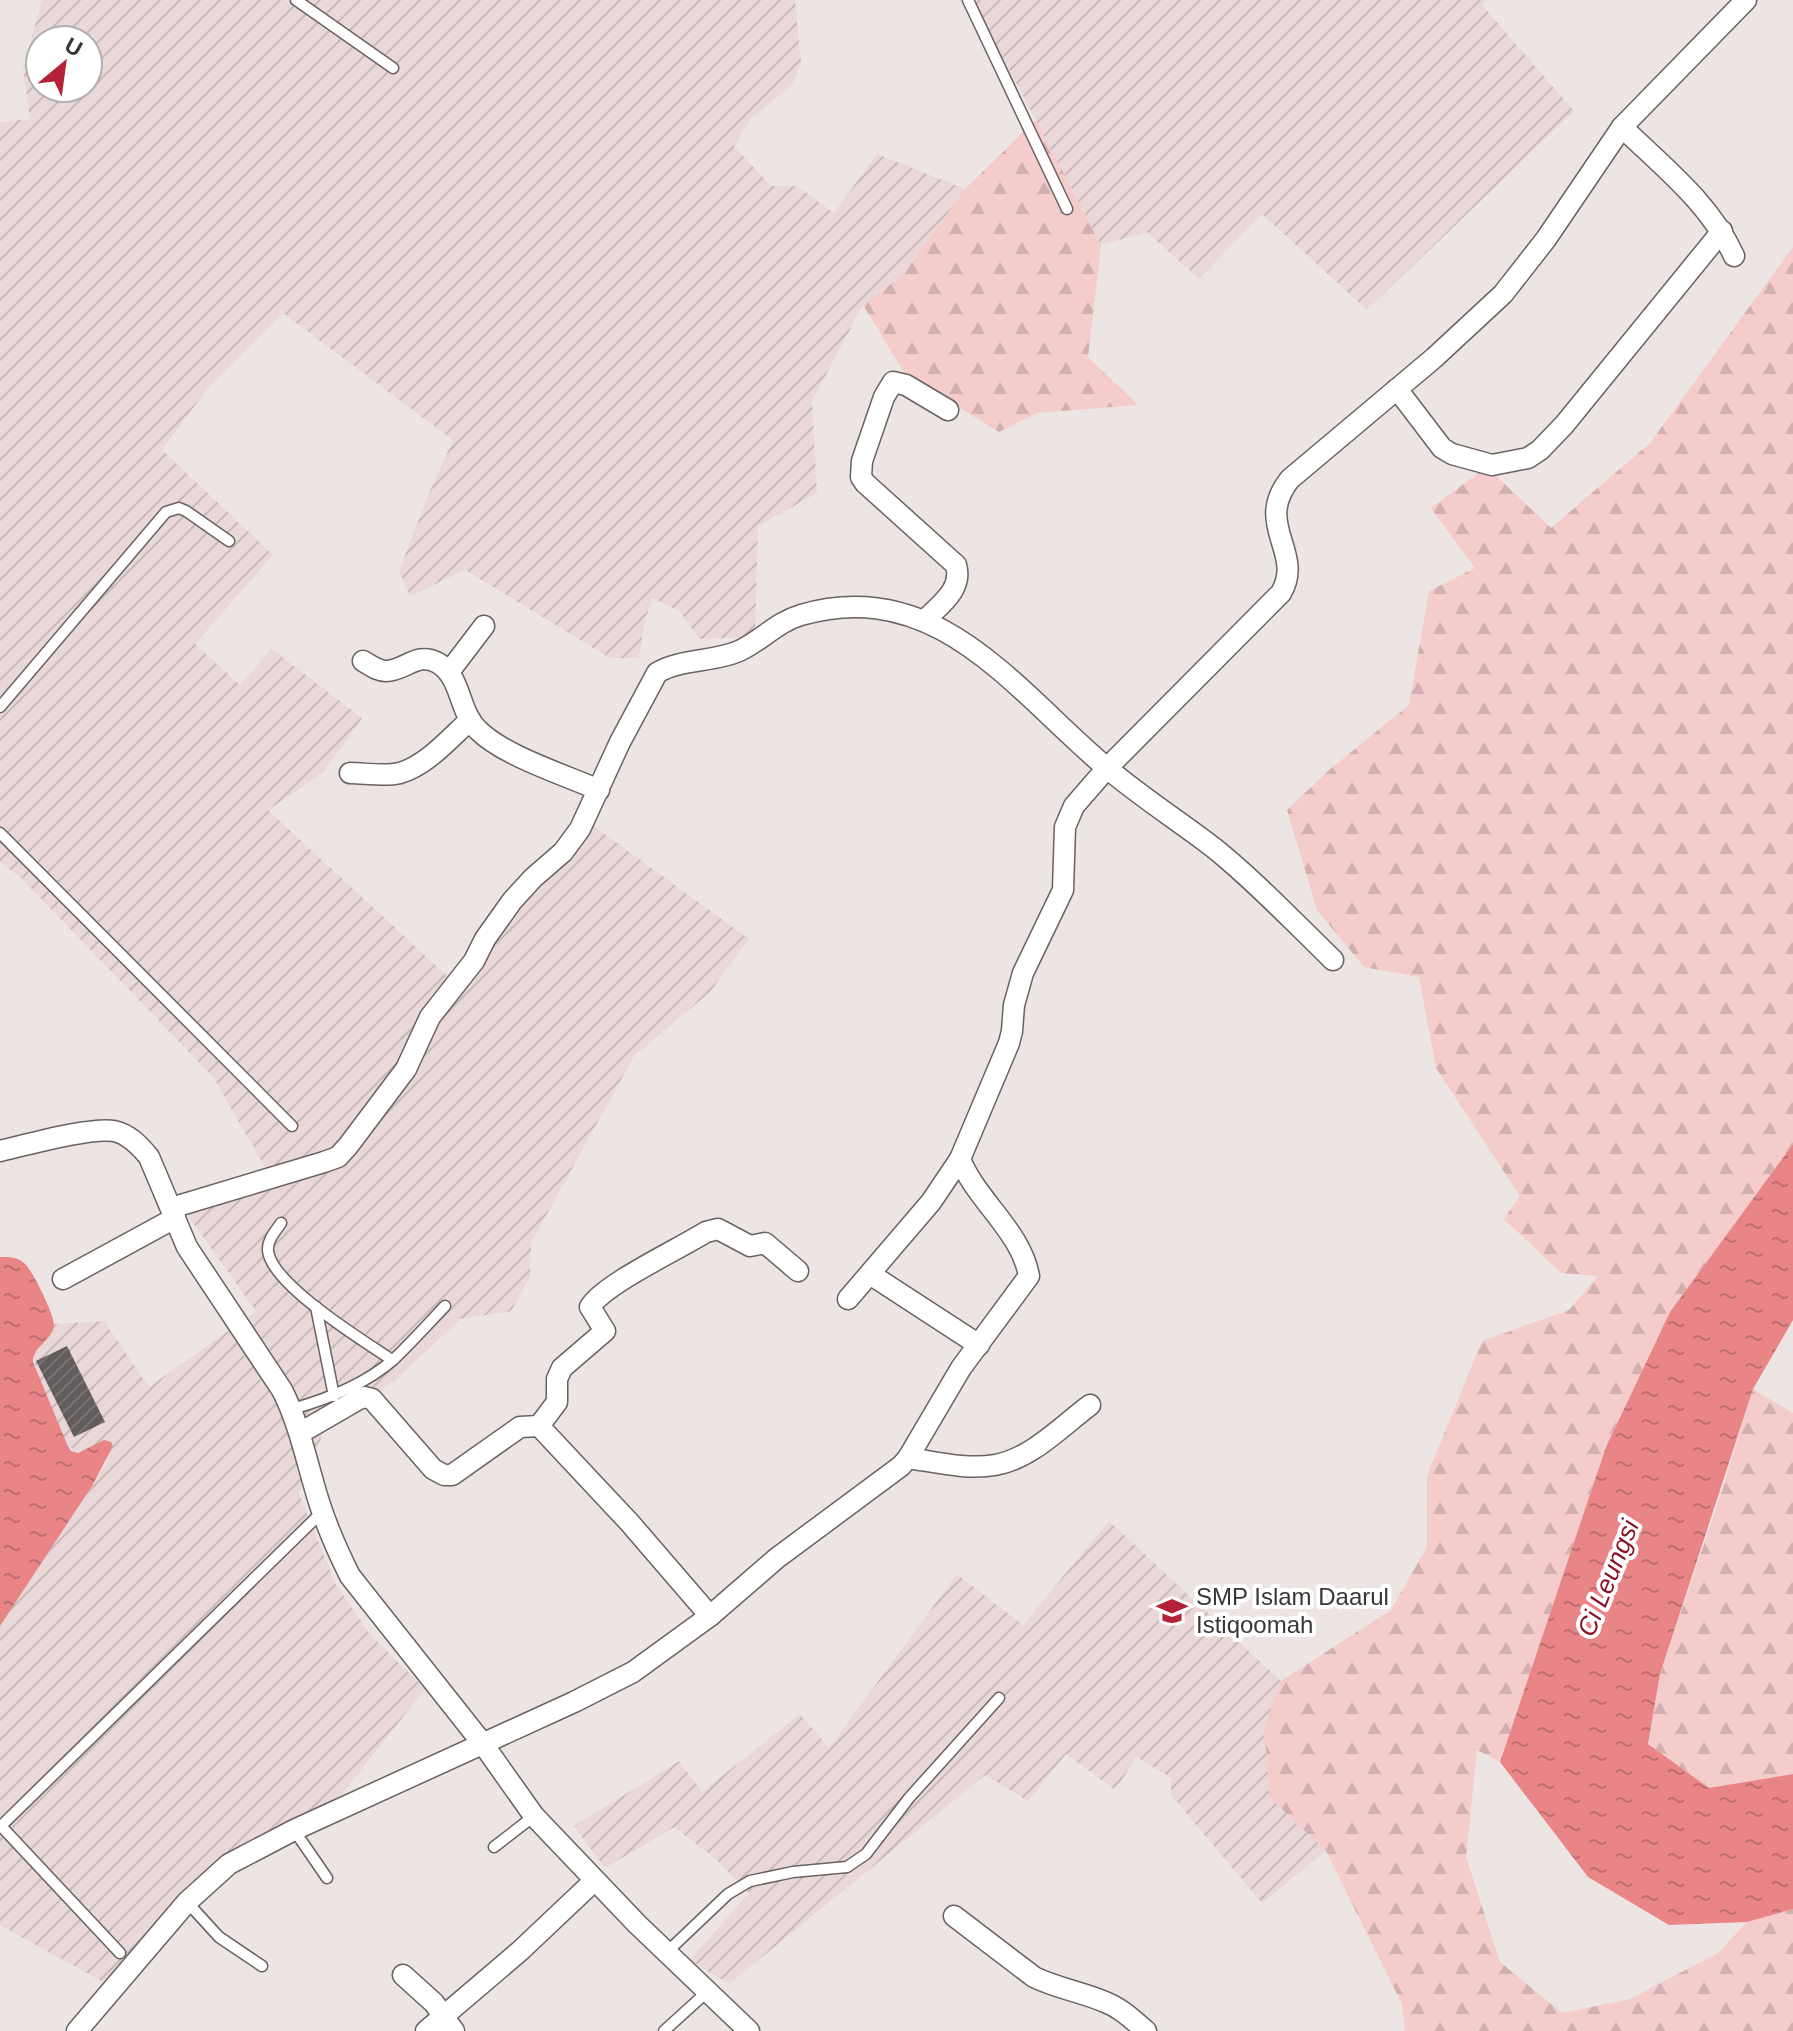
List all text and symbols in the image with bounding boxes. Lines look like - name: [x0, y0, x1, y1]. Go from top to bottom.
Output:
- north arrow: [24, 24, 104, 104]
- text: U: [60, 32, 86, 62]
- water label: Ci Leungsi: [1571, 1514, 1645, 1641]
- place label: SMP Islam Daarul Istiqoomah: [1196, 1583, 1389, 1638]
- school or university icon: SMP Islam Daarul Istiqoomah: [1155, 1594, 1189, 1628]

